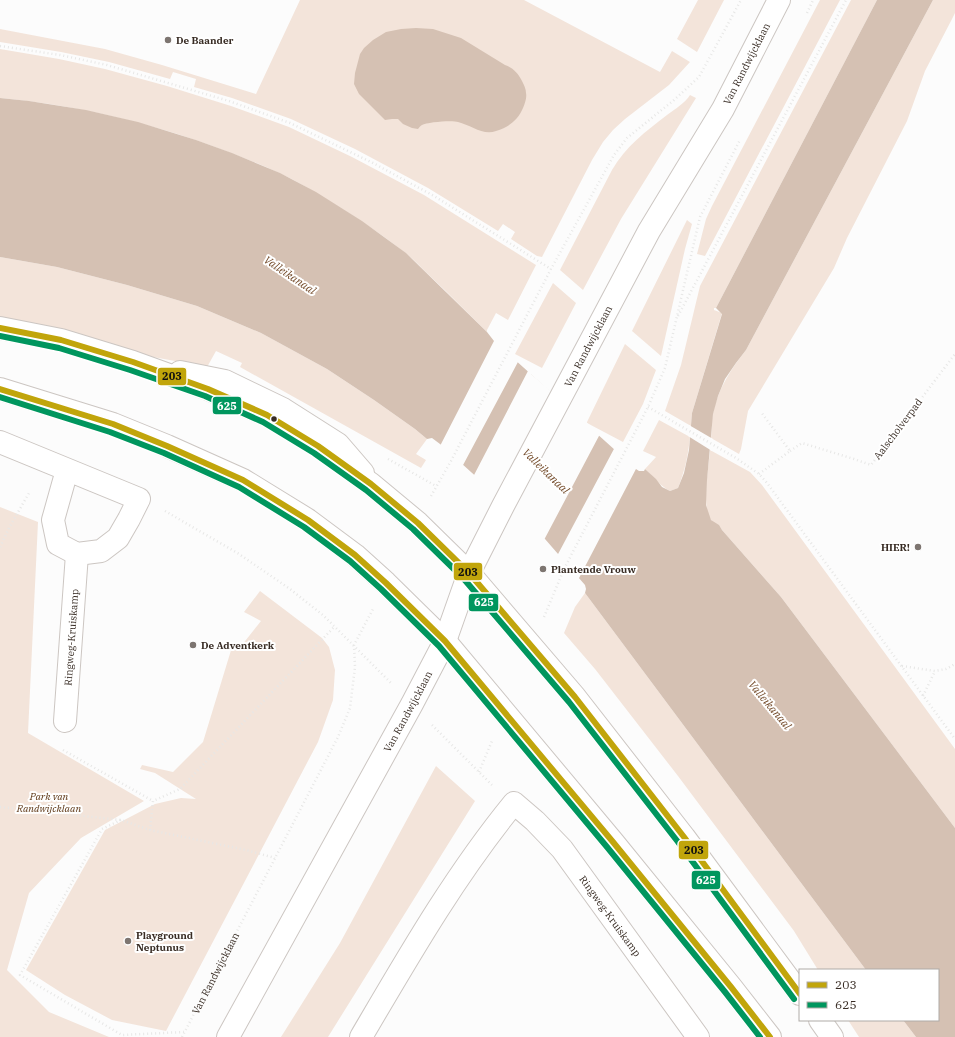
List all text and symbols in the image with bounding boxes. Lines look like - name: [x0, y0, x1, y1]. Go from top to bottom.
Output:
- street label: Van Randwijcklaan: [720, 20, 773, 107]
- place label: De Baander: [176, 34, 234, 47]
- marker: De Baander: [163, 35, 173, 45]
- water label: Valleikanaal: [261, 253, 319, 298]
- street label: Van Randwijcklaan: [561, 303, 615, 389]
- line badge: 203: [157, 367, 187, 386]
- text: 203: [162, 369, 182, 383]
- line badge: 625: [212, 396, 242, 415]
- street label: Aalscholverpad: [871, 396, 925, 462]
- text: 625: [217, 399, 237, 413]
- unlabelled marker: [269, 414, 279, 424]
- water label: Valleikanaal: [520, 445, 573, 497]
- place label: HIER!: [881, 541, 910, 554]
- marker: HIER!: [913, 542, 923, 552]
- line badge: 203: [453, 562, 483, 581]
- place label: Plantende Vrouw: [551, 563, 636, 576]
- marker: Plantende Vrouw: [538, 564, 548, 574]
- text: 203: [458, 565, 478, 579]
- street label: Ringweg-Kruiskamp: [61, 588, 81, 686]
- line badge: 625: [468, 593, 499, 612]
- text: 625: [474, 595, 494, 609]
- place label: De Adventkerk: [201, 639, 275, 652]
- marker: De Adventkerk: [188, 640, 198, 650]
- street label: Van Randwijcklaan: [380, 668, 435, 754]
- water label: Valleikanaal: [745, 678, 795, 733]
- park label: Park van Randwijcklaan: [16, 790, 81, 815]
- line badge: 203: [678, 840, 709, 860]
- text: 203: [684, 843, 704, 857]
- line badge: 625: [691, 870, 721, 890]
- street label: Ringweg-Kruiskamp: [577, 873, 644, 959]
- text: 625: [696, 873, 716, 887]
- place label: Playground Neptunus: [136, 929, 194, 954]
- street label: Van Randwijcklaan: [189, 930, 242, 1016]
- marker: Playground Neptunus: [123, 936, 133, 946]
- legend: [799, 969, 939, 1021]
- text: 203: [835, 977, 857, 992]
- text: 625: [835, 997, 857, 1012]

